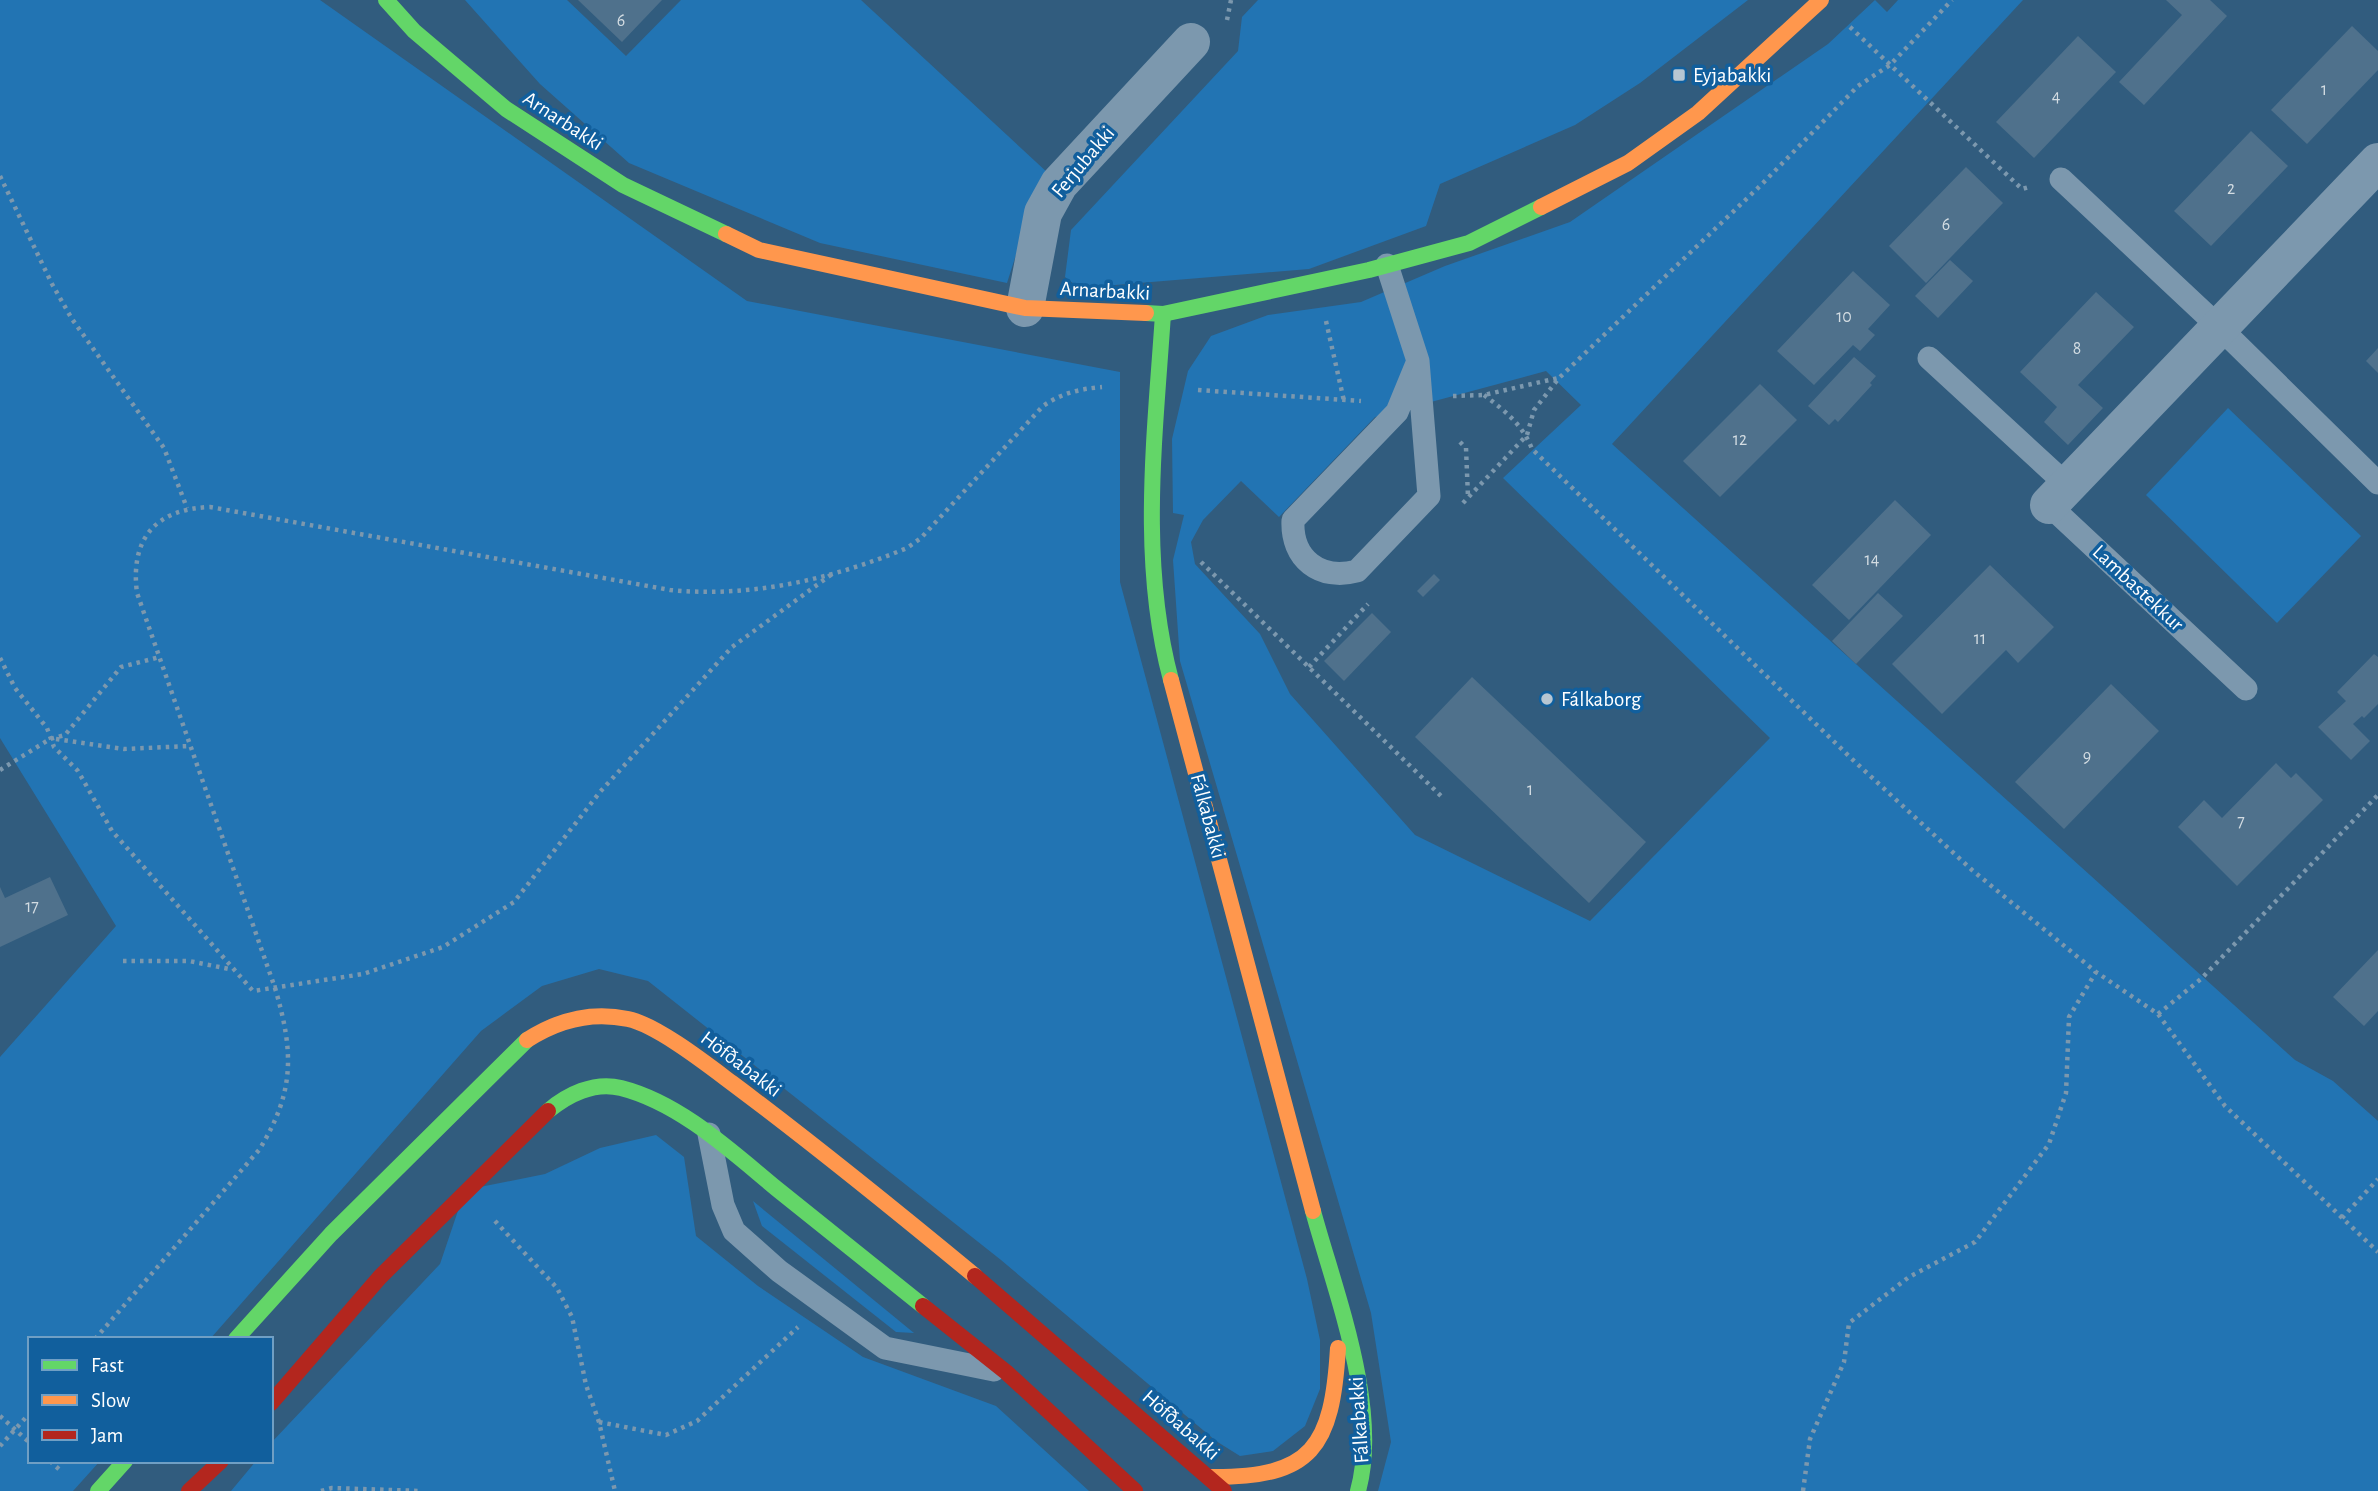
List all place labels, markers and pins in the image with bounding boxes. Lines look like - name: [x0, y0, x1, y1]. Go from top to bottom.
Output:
- place label: Eyjabakki: [1693, 65, 1771, 86]
- marker: Eyjabakki: [1671, 67, 1687, 83]
- place label: Fálkaborg: [1561, 689, 1642, 710]
- marker: Fálkaborg: [1539, 691, 1555, 707]

